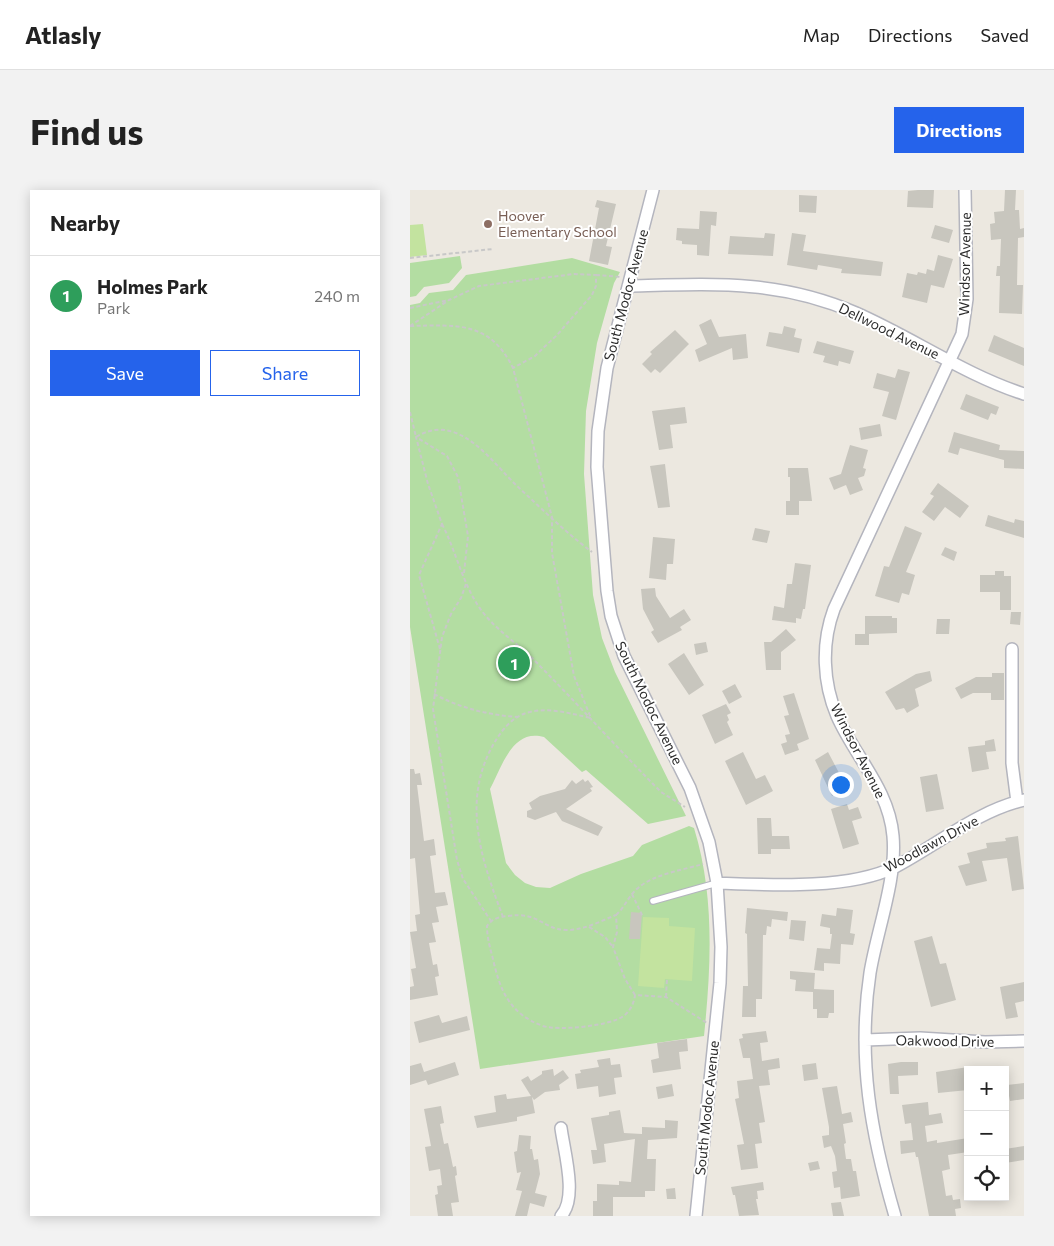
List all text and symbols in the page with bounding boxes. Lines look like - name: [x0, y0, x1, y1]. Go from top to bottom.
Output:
- text: Atlasly: [25, 20, 102, 49]
- text: Map: [803, 24, 840, 46]
- text: Directions: [868, 24, 952, 46]
- text: Saved: [980, 24, 1029, 46]
- button: Directions: [894, 107, 1024, 153]
- text: Find us: [30, 109, 144, 152]
- place label: Hoover Elementary School: [498, 207, 617, 240]
- text: Nearby: [50, 210, 120, 235]
- street label: Windsor Avenue: [955, 212, 974, 316]
- marker: Hoover Elementary School: [482, 218, 494, 230]
- street label: South Modoc Avenue: [600, 227, 651, 362]
- text: Holmes Park: [97, 275, 208, 298]
- text: 1: [62, 286, 70, 305]
- text: 240 m: [314, 286, 360, 305]
- text: Park: [97, 298, 130, 317]
- street label: Dellwood Avenue: [836, 299, 942, 362]
- button: Save: [50, 350, 200, 396]
- button: Share: [210, 350, 360, 396]
- street label: South Modoc Avenue: [612, 638, 687, 767]
- pin: 1: [498, 644, 530, 682]
- street label: Windsor Avenue: [827, 701, 890, 801]
- your location: [828, 772, 854, 798]
- street label: Woodlawn Drive: [881, 812, 981, 876]
- street label: Oakwood Drive: [896, 1031, 994, 1050]
- street label: South Modoc Avenue: [691, 1040, 722, 1176]
- map controls: [964, 1066, 1009, 1201]
- button: +: [964, 1066, 1009, 1111]
- button: −: [964, 1111, 1009, 1156]
- button: locate: [964, 1156, 1009, 1201]

